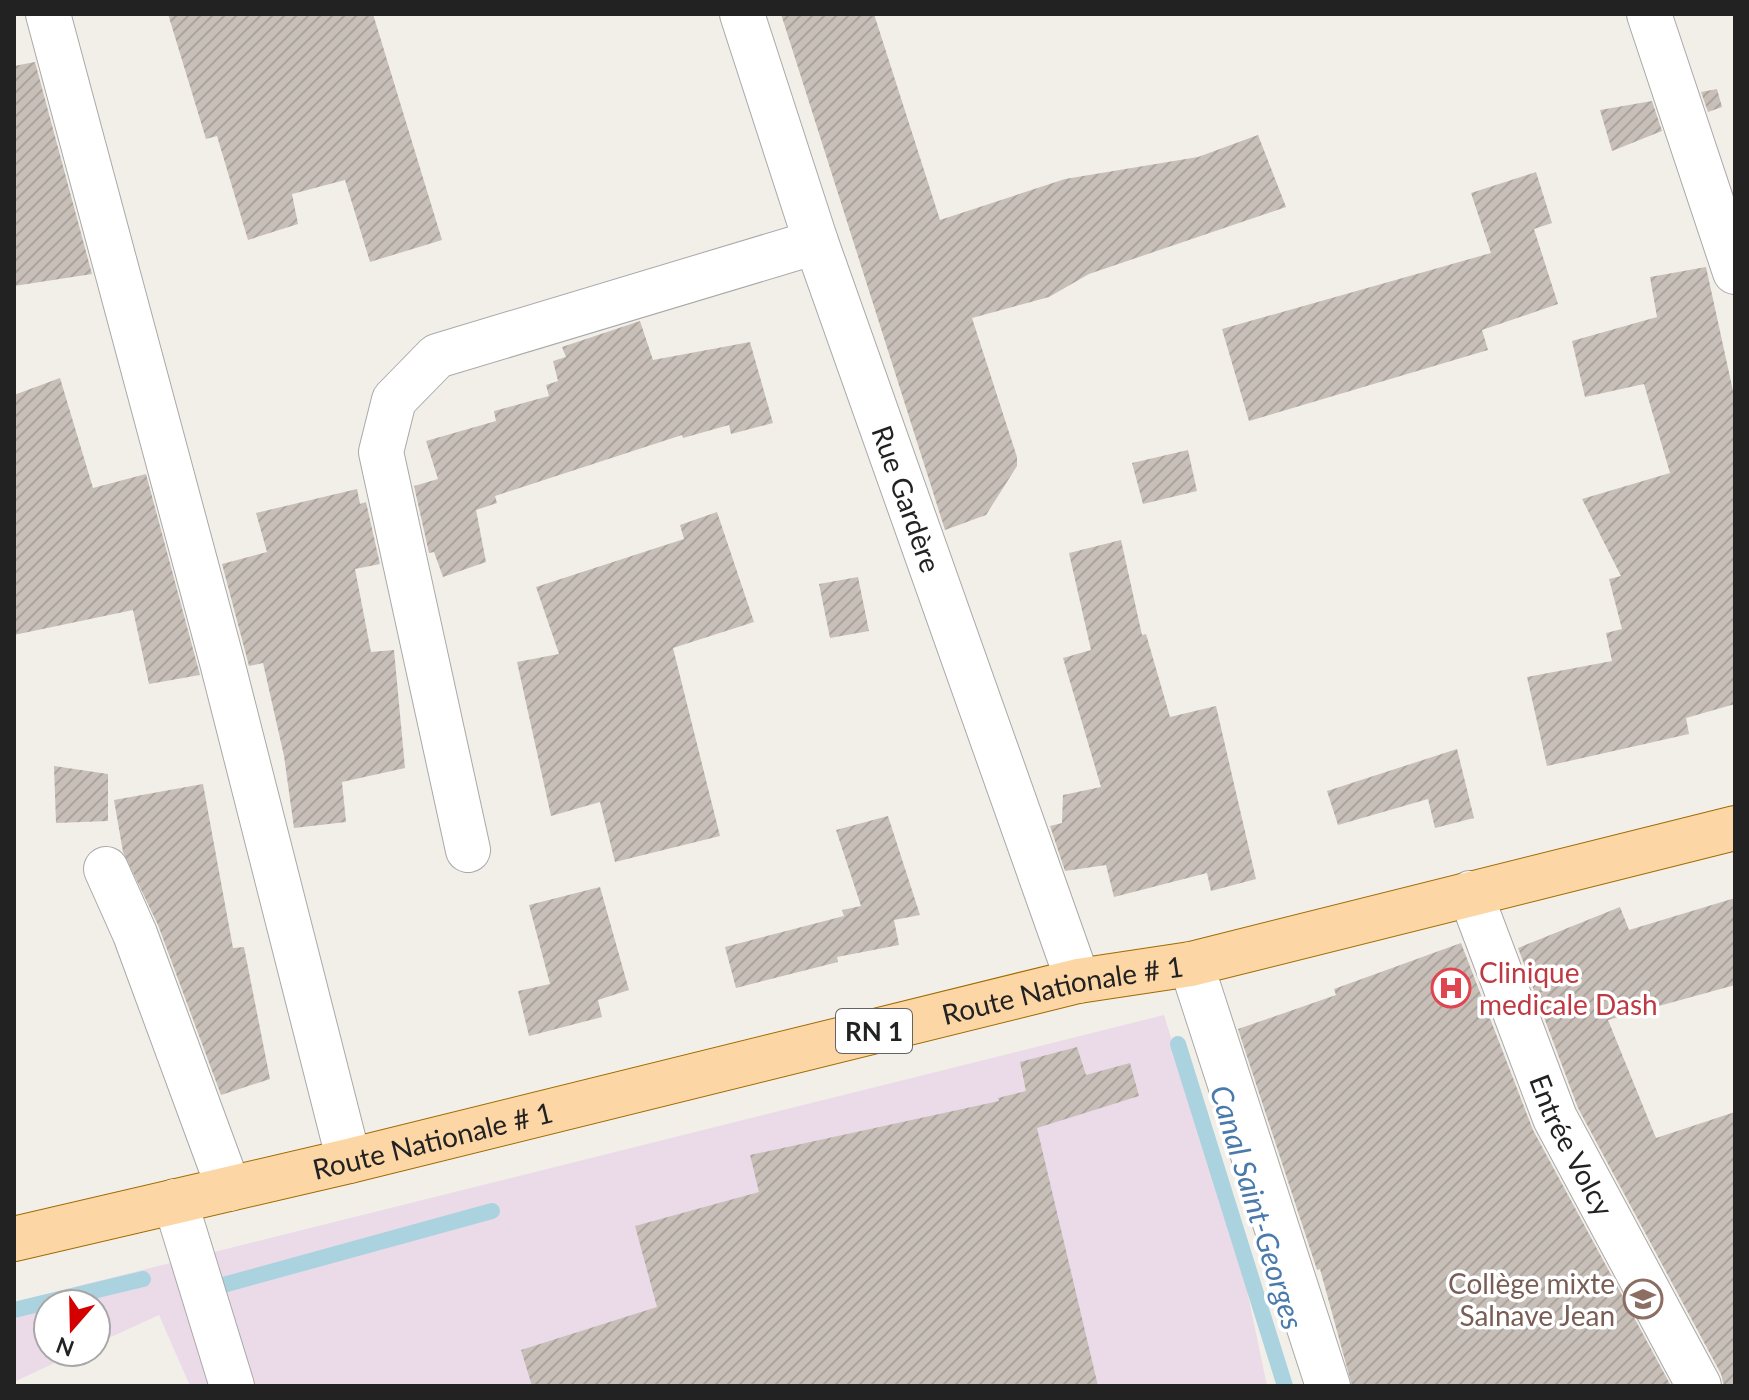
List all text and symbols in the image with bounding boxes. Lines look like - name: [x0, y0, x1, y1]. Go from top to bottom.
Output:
- street label: Rue Gardère: [865, 421, 949, 577]
- street label: Route Nationale # 1: [938, 948, 1185, 1031]
- place label: Clinique medicale Dash: [1479, 955, 1658, 1021]
- hospital icon: Clinique medicale Dash: [1430, 967, 1472, 1009]
- road number: RN 1: [836, 1009, 912, 1053]
- street label: Entrée Volcy: [1523, 1069, 1622, 1222]
- water label: Canal Saint-Georges: [1204, 1081, 1312, 1333]
- street label: Route Nationale # 1: [309, 1094, 556, 1186]
- place label: Collège mixte Salnave Jean: [1448, 1266, 1615, 1332]
- school or university icon: Collège mixte Salnave Jean: [1622, 1278, 1664, 1320]
- north arrow: [32, 1288, 112, 1368]
- text: N: [52, 1332, 78, 1363]

